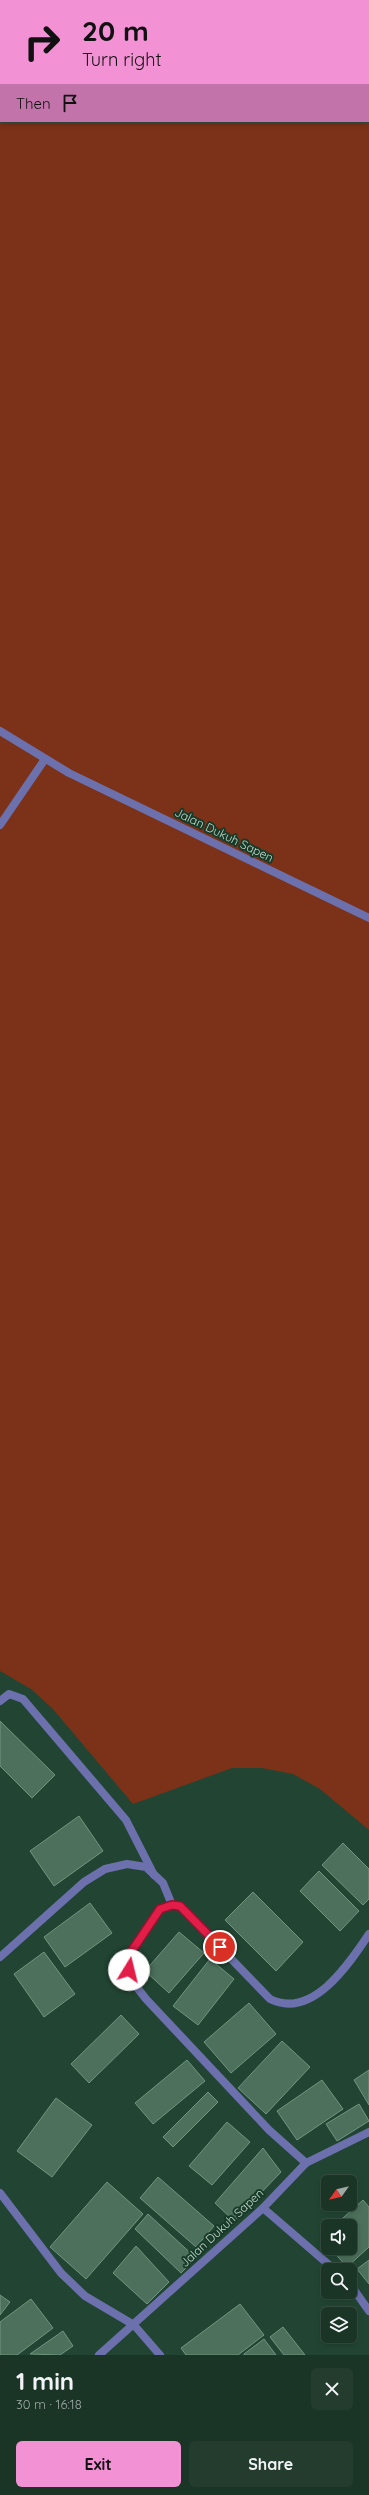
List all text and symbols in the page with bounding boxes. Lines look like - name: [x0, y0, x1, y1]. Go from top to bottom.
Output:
- text: 20 m: [82, 13, 149, 48]
- icon: right: [16, 16, 68, 68]
- text: Turn right: [82, 48, 162, 71]
- icon: arrive: [59, 92, 81, 114]
- text: Then: [16, 94, 51, 113]
- street label: Jalan Dukuh Sapen: [172, 804, 276, 865]
- pin: [203, 1930, 237, 1964]
- icon: arrive: [209, 1936, 231, 1958]
- position arrow: [108, 1949, 150, 1991]
- north arrow: [321, 2175, 357, 2211]
- map controls: [321, 2175, 357, 2343]
- street label: Jalan Dukuh Sapen: [177, 2185, 266, 2270]
- button: sound: [321, 2219, 357, 2255]
- button: search: [321, 2263, 357, 2299]
- button: layers: [321, 2307, 357, 2343]
- text: 1 min: [16, 2366, 74, 2396]
- button: close: [311, 2368, 353, 2410]
- text: 30 m · 16:18: [16, 2396, 82, 2412]
- button: Exit: [16, 2441, 181, 2487]
- button: Share: [189, 2441, 353, 2487]

